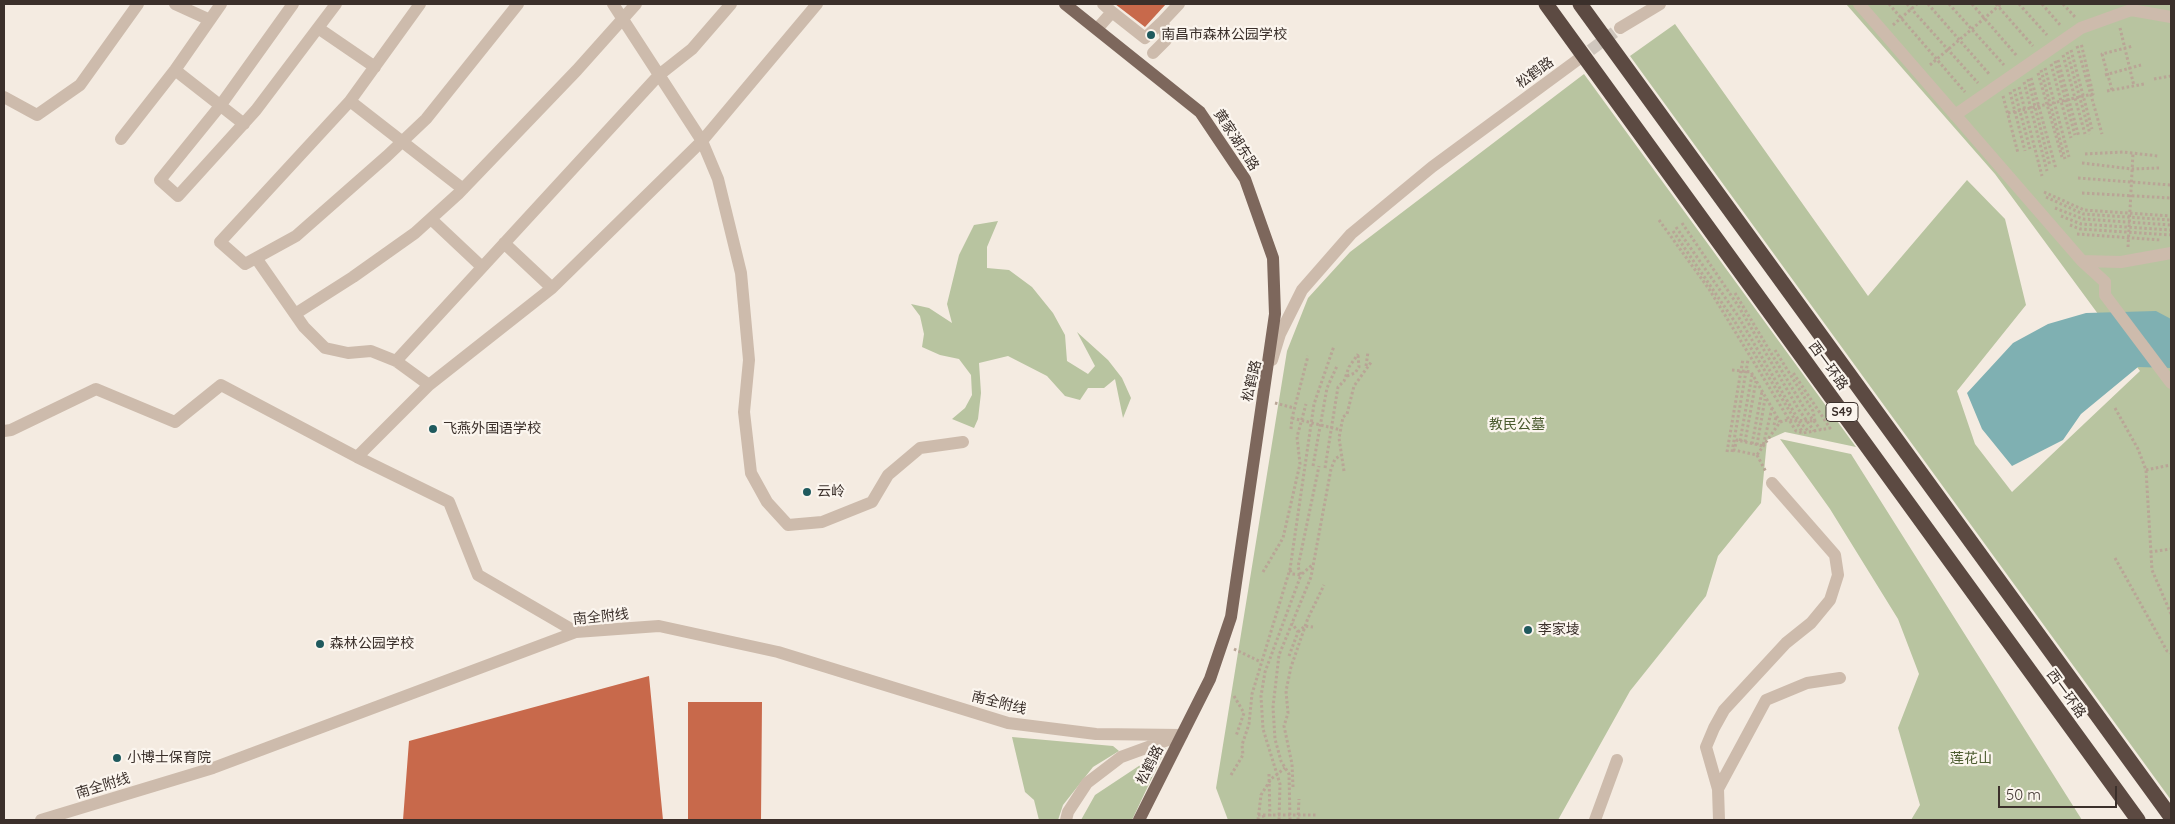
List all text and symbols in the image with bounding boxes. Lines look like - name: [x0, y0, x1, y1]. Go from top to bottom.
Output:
- place label: 南昌市森林公园学校: [1161, 27, 1287, 43]
- marker: 南昌市森林公园学校: [1145, 29, 1157, 41]
- street label: 松鹤路: [1513, 54, 1557, 92]
- street label: 黄家湖东路: [1210, 106, 1262, 174]
- street label: 西一环路: [1805, 338, 1851, 394]
- street label: 松鹤路: [1239, 359, 1265, 403]
- road number: S49: [1826, 402, 1858, 422]
- park label: 教民公墓: [1489, 417, 1545, 433]
- place label: 飞燕外国语学校: [443, 421, 541, 437]
- marker: 飞燕外国语学校: [427, 423, 439, 435]
- place label: 云岭: [817, 484, 845, 500]
- marker: 云岭: [801, 486, 813, 498]
- street label: 南全附线: [572, 606, 630, 628]
- place label: 李家堎: [1538, 622, 1580, 638]
- marker: 李家堎: [1522, 624, 1534, 636]
- place label: 森林公园学校: [330, 636, 414, 652]
- marker: 森林公园学校: [314, 638, 326, 650]
- street label: 西一环路: [2043, 666, 2089, 722]
- street label: 南全附线: [970, 688, 1028, 718]
- street label: 松鹤路: [1133, 742, 1167, 788]
- place label: 小博士保育院: [127, 750, 211, 766]
- park label: 莲花山: [1950, 751, 1992, 767]
- marker: 小博士保育院: [111, 752, 123, 764]
- street label: 南全附线: [74, 770, 132, 802]
- scale bar: [2000, 776, 2119, 808]
- text: 50 m: [2006, 785, 2041, 804]

